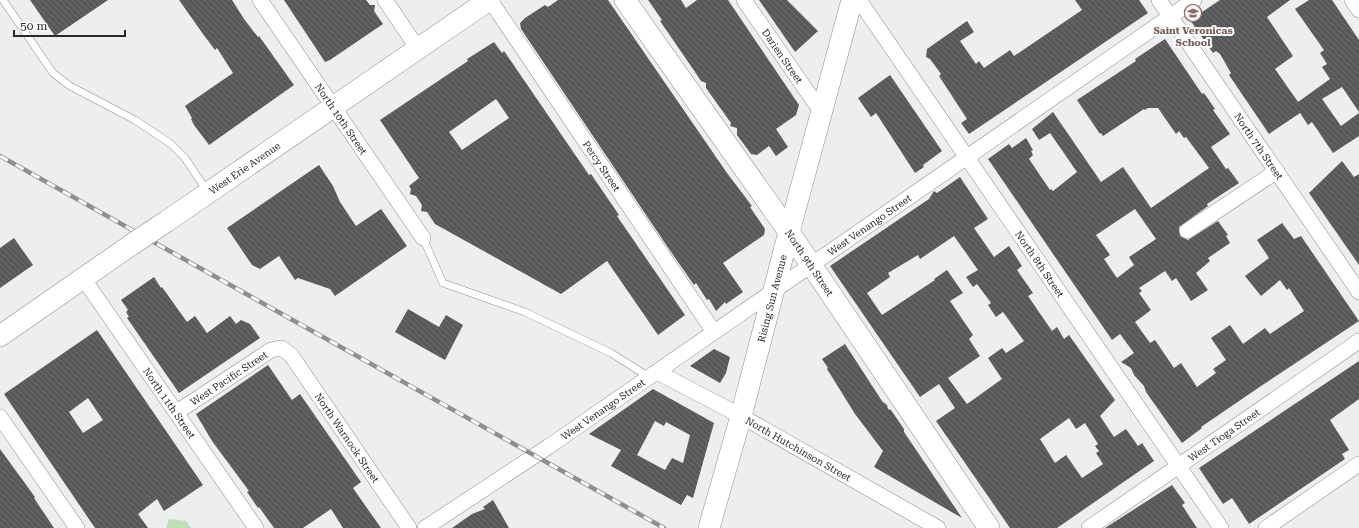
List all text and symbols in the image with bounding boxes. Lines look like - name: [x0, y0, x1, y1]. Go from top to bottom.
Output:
- school or university icon: Saint Veronicas School: [1183, 3, 1203, 23]
- scale bar: [14, 12, 125, 38]
- text: 50 m: [20, 19, 47, 33]
- place label: Saint Veronicas School: [1153, 25, 1233, 48]
- street label: Darien Street: [760, 27, 805, 86]
- street label: North 10th Street: [313, 81, 369, 157]
- street label: North 7th Street: [1232, 111, 1285, 182]
- street label: Percy Street: [581, 139, 623, 194]
- street label: West Erie Avenue: [207, 140, 283, 197]
- street label: West Venango Street: [826, 192, 914, 258]
- street label: North 9th Street: [783, 227, 836, 299]
- street label: North 8th Street: [1013, 229, 1066, 300]
- street label: Rising Sun Avenue: [755, 253, 789, 344]
- street label: West Pacific Street: [188, 349, 270, 408]
- street label: North 11th Street: [141, 366, 198, 441]
- street label: West Venango Street: [559, 377, 647, 442]
- street label: North Warnock Street: [312, 391, 382, 485]
- street label: West Tioga Street: [1186, 406, 1262, 464]
- street label: North Hutchinson Street: [744, 415, 853, 484]

